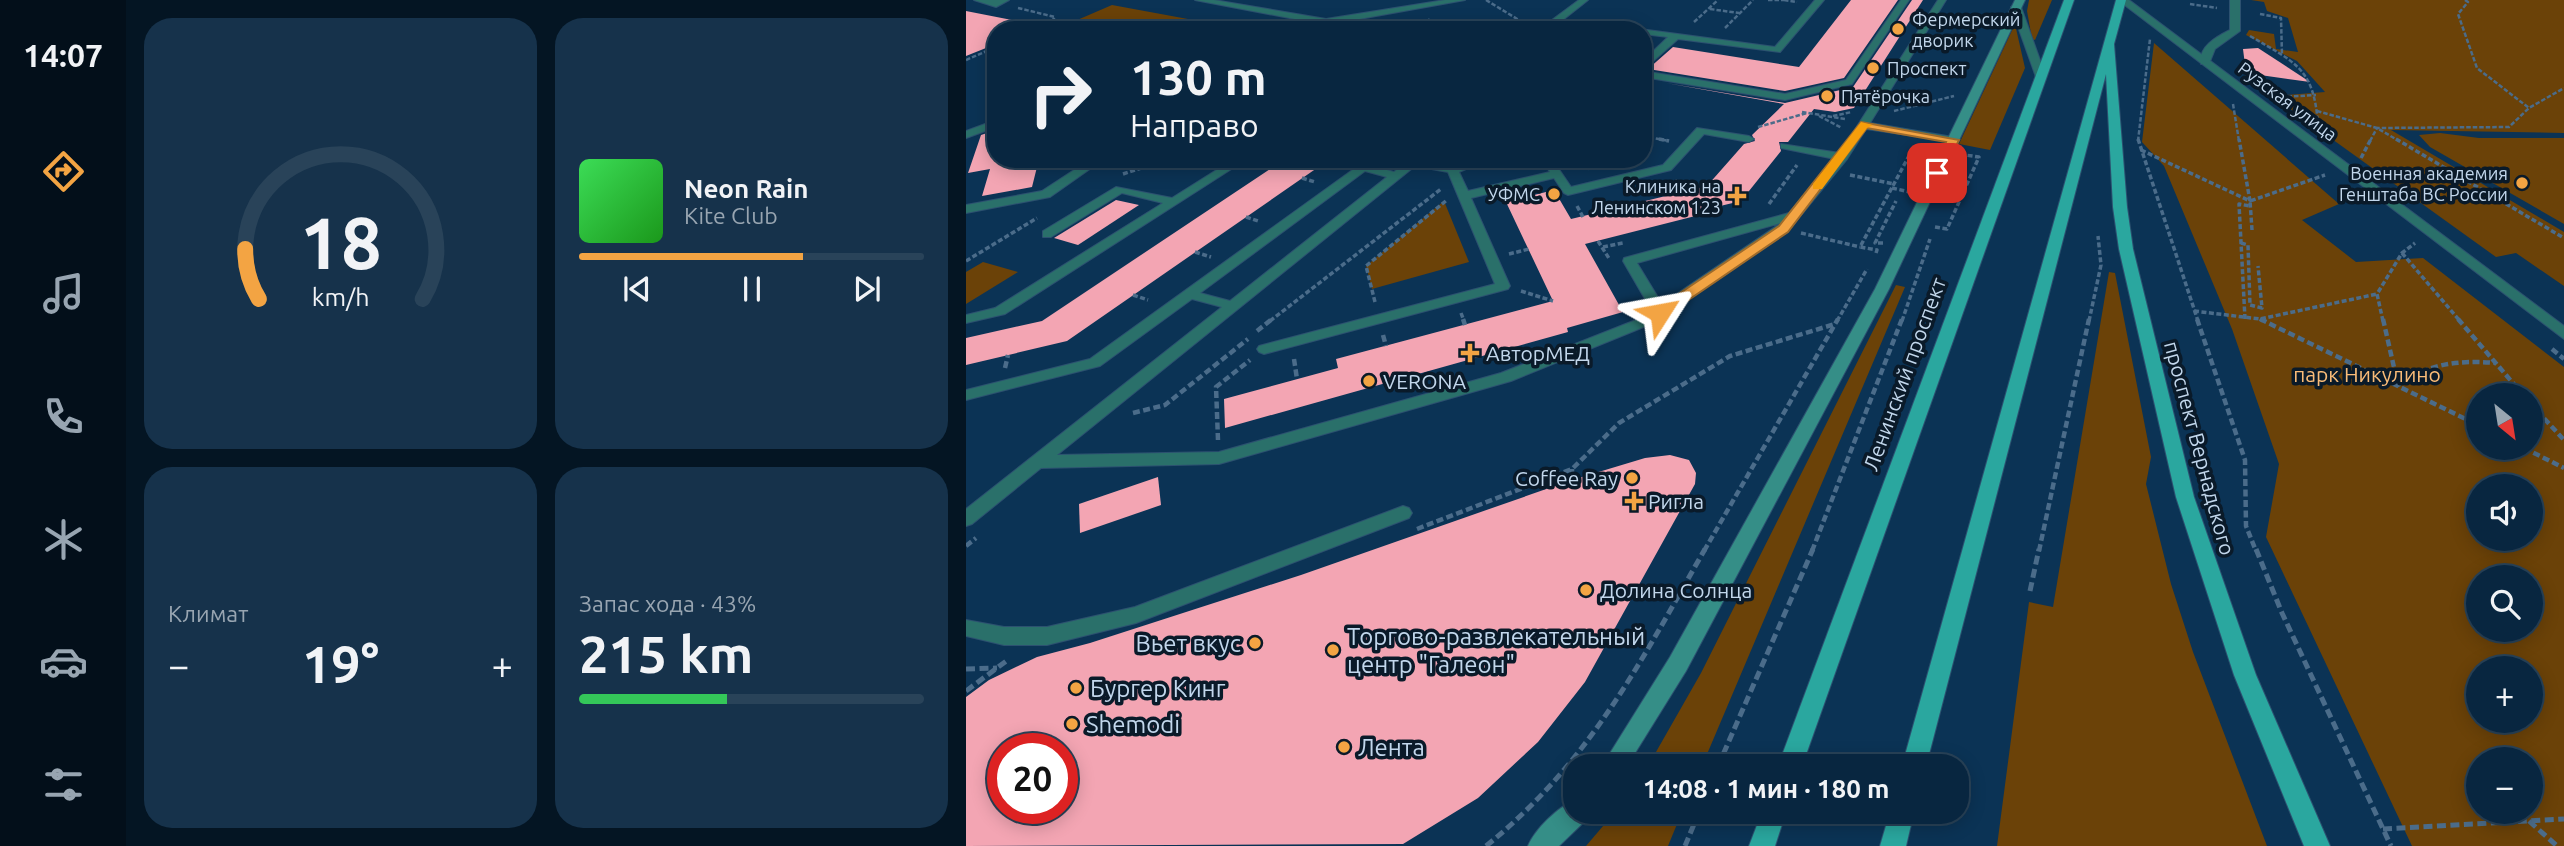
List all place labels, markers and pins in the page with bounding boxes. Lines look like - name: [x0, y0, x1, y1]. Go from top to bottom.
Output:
- place label: Фермерский дворик: [1912, 9, 2020, 50]
- marker: Фермерский дворик: [1890, 21, 1906, 37]
- place label: Проспект: [1887, 58, 1966, 78]
- marker: Проспект: [1865, 60, 1881, 76]
- place label: Пятёрочка: [1841, 86, 1930, 106]
- marker: Пятёрочка: [1819, 88, 1835, 104]
- pin: [1907, 143, 1967, 203]
- place label: Военная академия Генштаба ВС России: [2339, 163, 2508, 204]
- marker: Военная академия Генштаба ВС России: [2514, 175, 2530, 191]
- place label: Клиника на Ленинском 123: [1591, 176, 1721, 217]
- place label: УФМС: [1488, 184, 1540, 204]
- marker: УФМС: [1546, 186, 1562, 202]
- marker: Клиника на Ленинском 123: [1727, 186, 1747, 206]
- place label: АвторМЕД: [1486, 341, 1590, 365]
- marker: АвторМЕД: [1460, 343, 1480, 363]
- place label: VERONA: [1383, 369, 1466, 393]
- marker: VERONA: [1361, 373, 1377, 389]
- place label: Coffee Ray: [1515, 466, 1618, 490]
- marker: Coffee Ray: [1624, 470, 1640, 486]
- place label: Ригла: [1648, 489, 1704, 513]
- marker: Ригла: [1626, 493, 1642, 509]
- place label: Долина Солнца: [1600, 578, 1752, 602]
- marker: Долина Солнца: [1578, 582, 1594, 598]
- place label: Торгово-развлекательный центр "Галеон": [1347, 623, 1645, 678]
- place label: Вьет вкус: [1136, 630, 1241, 657]
- marker: Вьет вкус: [1247, 635, 1263, 651]
- marker: Торгово-развлекательный центр "Галеон": [1325, 642, 1341, 658]
- place label: Бургер Кинг: [1090, 675, 1226, 702]
- marker: Бургер Кинг: [1068, 680, 1084, 696]
- place label: Shemodi: [1086, 711, 1180, 738]
- marker: Shemodi: [1064, 716, 1080, 732]
- place label: Лента: [1358, 734, 1425, 761]
- marker: Лента: [1336, 739, 1352, 755]

